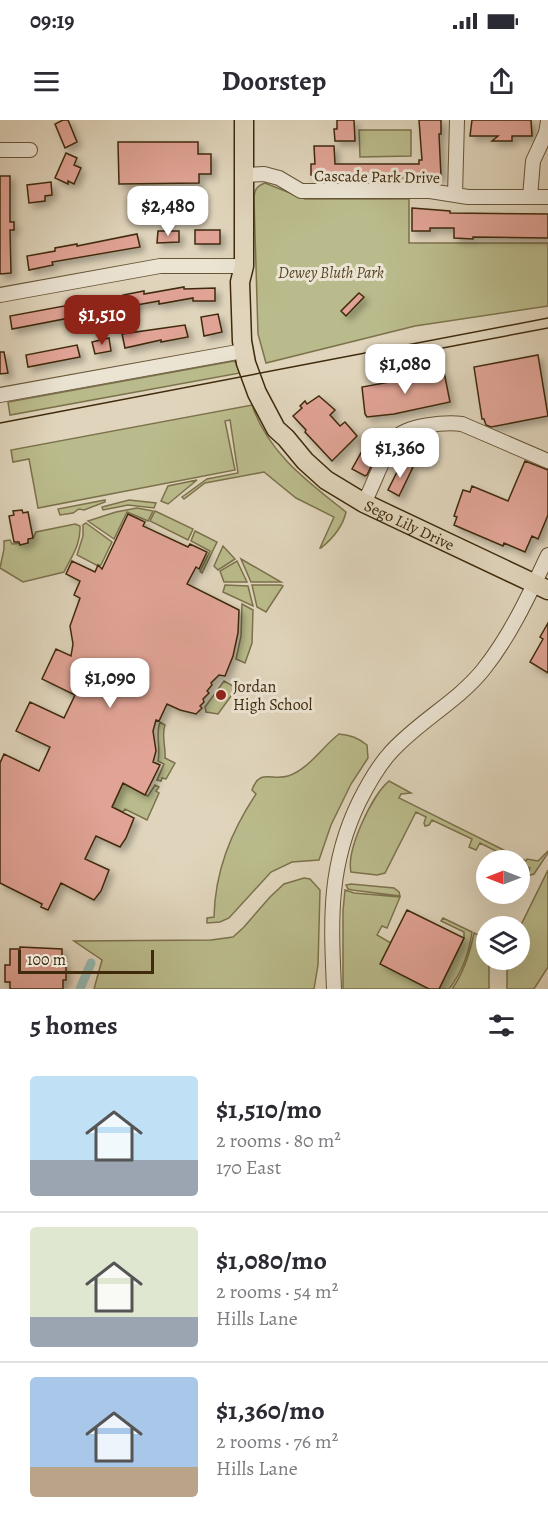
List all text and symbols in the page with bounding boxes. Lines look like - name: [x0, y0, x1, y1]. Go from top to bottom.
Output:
- text: 09:19: [30, 6, 75, 36]
- text: Doorstep: [222, 63, 326, 99]
- icon: menu: [30, 65, 63, 98]
- icon: share: [485, 65, 518, 98]
- street label: Cascade Park Drive: [314, 165, 440, 189]
- pin: $2,480: [119, 186, 217, 237]
- text: $2,480: [141, 192, 195, 219]
- park label: Dewey Bluth Park: [278, 262, 384, 284]
- pin: $1,510: [53, 295, 151, 346]
- text: $1,510: [78, 301, 126, 328]
- pin: $1,080: [356, 344, 454, 395]
- text: $1,080: [379, 350, 431, 377]
- pin: $1,360: [351, 428, 449, 479]
- text: $1,360: [375, 434, 425, 461]
- street label: Sego Lily Drive: [361, 495, 458, 556]
- pin: $1,090: [61, 658, 159, 709]
- text: $1,090: [84, 664, 136, 691]
- place label: Jordan High School: [233, 676, 313, 716]
- marker: Jordan High School: [214, 688, 228, 702]
- north arrow: [476, 850, 530, 904]
- map controls: [476, 850, 530, 970]
- button: layers: [476, 916, 530, 970]
- scale bar: [18, 947, 154, 974]
- text: 100 m: [27, 949, 66, 971]
- text: 5 homes: [30, 1008, 118, 1043]
- icon: filters: [485, 1009, 518, 1042]
- text: $1,510/mo: [216, 1092, 322, 1127]
- icon: home: [78, 1100, 150, 1172]
- text: 2 rooms · 80 m²: [216, 1127, 341, 1154]
- text: 170 East: [216, 1154, 281, 1181]
- text: $1,080/mo: [216, 1243, 327, 1278]
- icon: home: [78, 1251, 150, 1323]
- text: 2 rooms · 54 m²: [216, 1278, 338, 1305]
- text: Hills Lane: [216, 1305, 298, 1332]
- text: $1,360/mo: [216, 1393, 325, 1428]
- icon: home: [78, 1401, 150, 1473]
- text: 2 rooms · 76 m²: [216, 1428, 338, 1455]
- text: Hills Lane: [216, 1455, 298, 1482]

